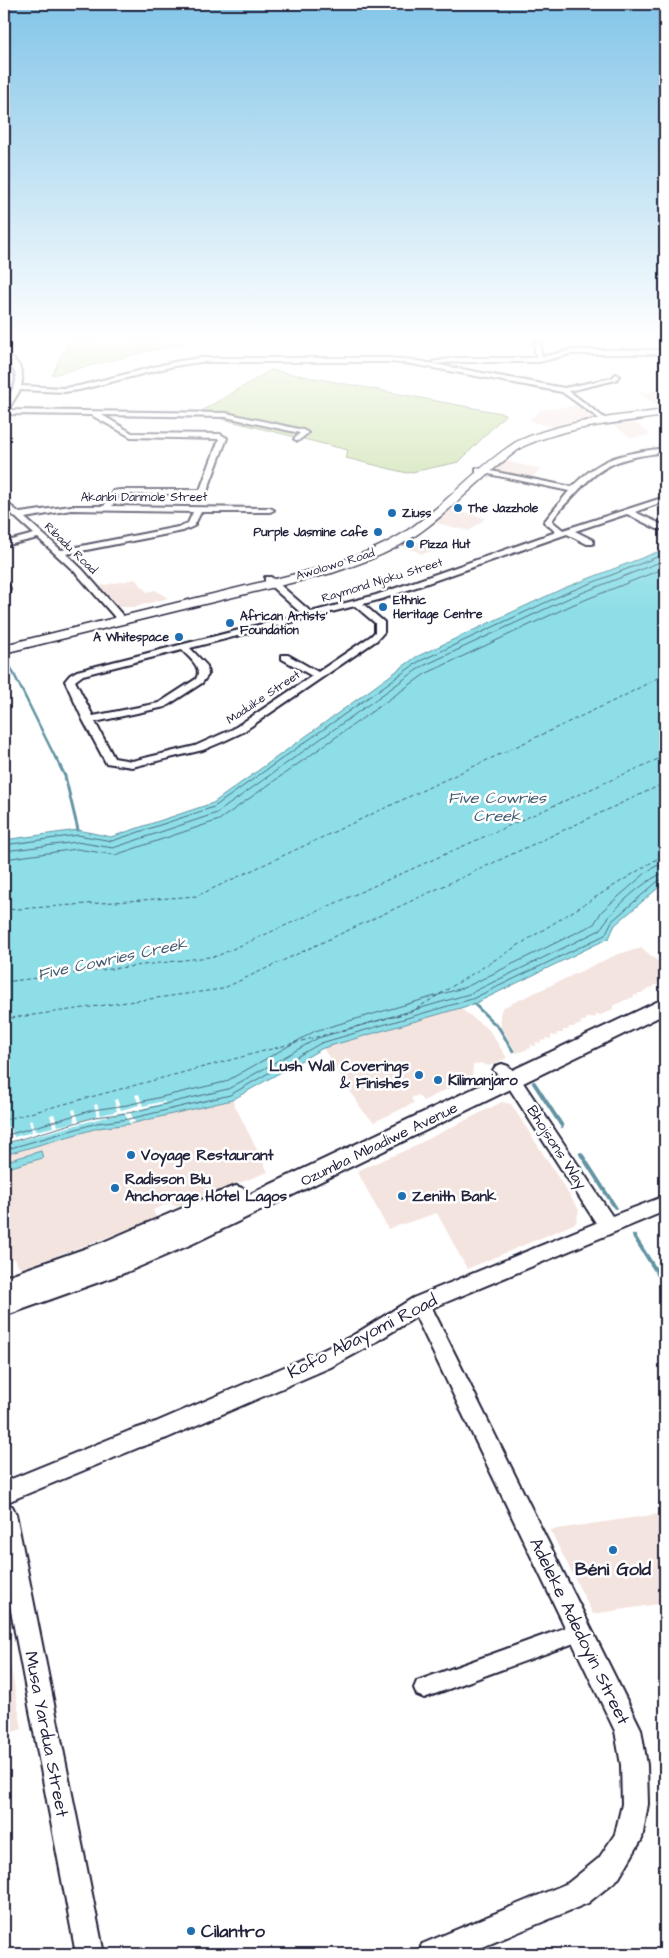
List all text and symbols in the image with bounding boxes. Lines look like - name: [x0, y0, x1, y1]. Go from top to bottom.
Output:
- street label: Akanbi Danmole Street: [81, 489, 208, 506]
- place label: The Jazzhole: [467, 500, 539, 517]
- marker: The Jazzhole: [452, 502, 464, 514]
- place label: Ziuss: [402, 505, 431, 522]
- marker: Ziuss: [386, 507, 398, 519]
- street label: Ribadu Road: [40, 519, 101, 578]
- place label: Purple Jasmine cafe: [254, 524, 369, 542]
- marker: Purple Jasmine cafe: [372, 526, 384, 538]
- place label: Pizza Hut: [420, 536, 471, 553]
- marker: Pizza Hut: [404, 538, 416, 550]
- street label: Awolowo Road: [294, 544, 377, 585]
- street label: Raymond Njoku Street: [319, 554, 445, 608]
- place label: Ethnic Heritage Centre: [393, 592, 483, 625]
- marker: Ethnic Heritage Centre: [377, 601, 389, 613]
- place label: African Artists' Foundation: [240, 608, 328, 639]
- marker: African Artists' Foundation: [224, 617, 236, 629]
- place label: A Whitespace: [93, 629, 170, 647]
- marker: A Whitespace: [173, 631, 185, 643]
- street label: Maduike Street: [223, 666, 304, 728]
- water label: Five Cowries Creek: [448, 787, 547, 827]
- water label: Five Cowries Creek: [36, 932, 190, 986]
- place label: Lush Wall Coverings & Finishes: [269, 1056, 409, 1094]
- marker: Lush Wall Coverings & Finishes: [413, 1069, 425, 1081]
- place label: Kilimanjaro: [448, 1070, 518, 1091]
- marker: Kilimanjaro: [432, 1074, 444, 1086]
- street label: Ozumba Mbadiwe Avenue: [297, 1097, 461, 1192]
- street label: Bhojsons Way: [521, 1101, 592, 1194]
- place label: Voyage Restaurant: [140, 1145, 275, 1168]
- marker: Voyage Restaurant: [125, 1149, 137, 1161]
- place label: Radisson Blu Anchorage Hotel Lagos: [125, 1169, 287, 1209]
- marker: Radisson Blu Anchorage Hotel Lagos: [109, 1182, 121, 1194]
- place label: Zenith Bank: [412, 1186, 497, 1207]
- marker: Zenith Bank: [396, 1190, 408, 1202]
- street label: Kofo Abayomi Road: [283, 1288, 442, 1386]
- street label: Adeleke Adedoyin Street: [522, 1533, 636, 1730]
- marker: Béni Gold: [607, 1544, 619, 1556]
- place label: Béni Gold: [575, 1557, 652, 1582]
- street label: Musa Yardua Street: [18, 1649, 75, 1820]
- place label: Cilantro: [201, 1919, 266, 1944]
- marker: Cilantro: [185, 1925, 197, 1937]

